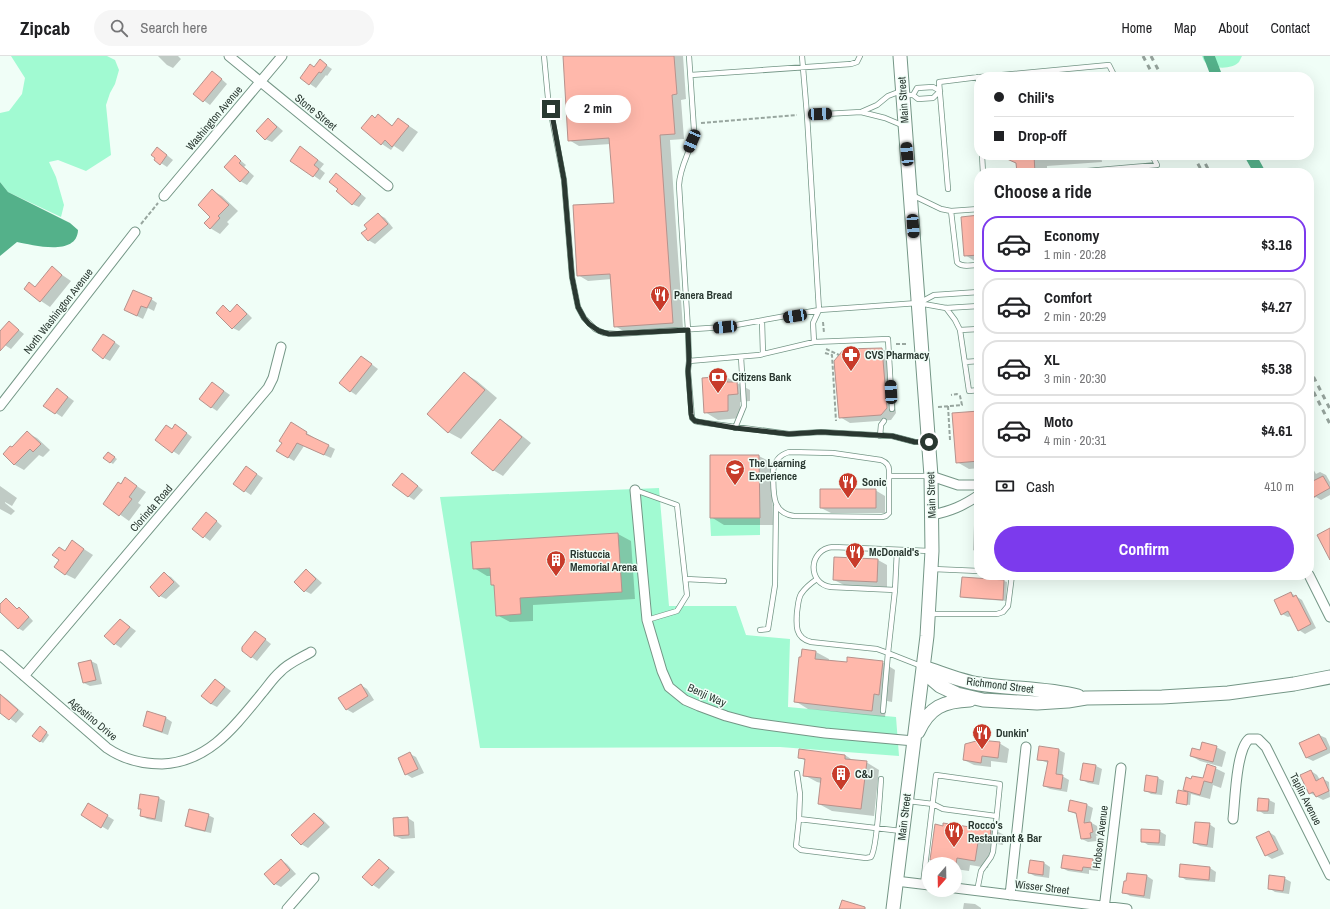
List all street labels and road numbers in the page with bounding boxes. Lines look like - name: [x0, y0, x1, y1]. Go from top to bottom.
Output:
- street label: Main Street: [894, 76, 912, 124]
- street label: Washington Avenue: [183, 83, 245, 153]
- street label: Stone Street: [292, 91, 340, 134]
- street label: North Washington Avenue: [20, 265, 96, 357]
- street label: Main Street: [923, 471, 939, 519]
- street label: Clorinda Road: [127, 481, 175, 535]
- street label: Richmond Street: [966, 674, 1035, 696]
- street label: Benji Way: [686, 680, 729, 710]
- street label: Agostino Drive: [65, 694, 120, 744]
- street label: Taplin Avenue: [1287, 771, 1325, 827]
- street label: Main Street: [894, 793, 914, 841]
- street label: Hobson Avenue: [1089, 805, 1111, 869]
- street label: Wisser Street: [1014, 877, 1070, 897]

